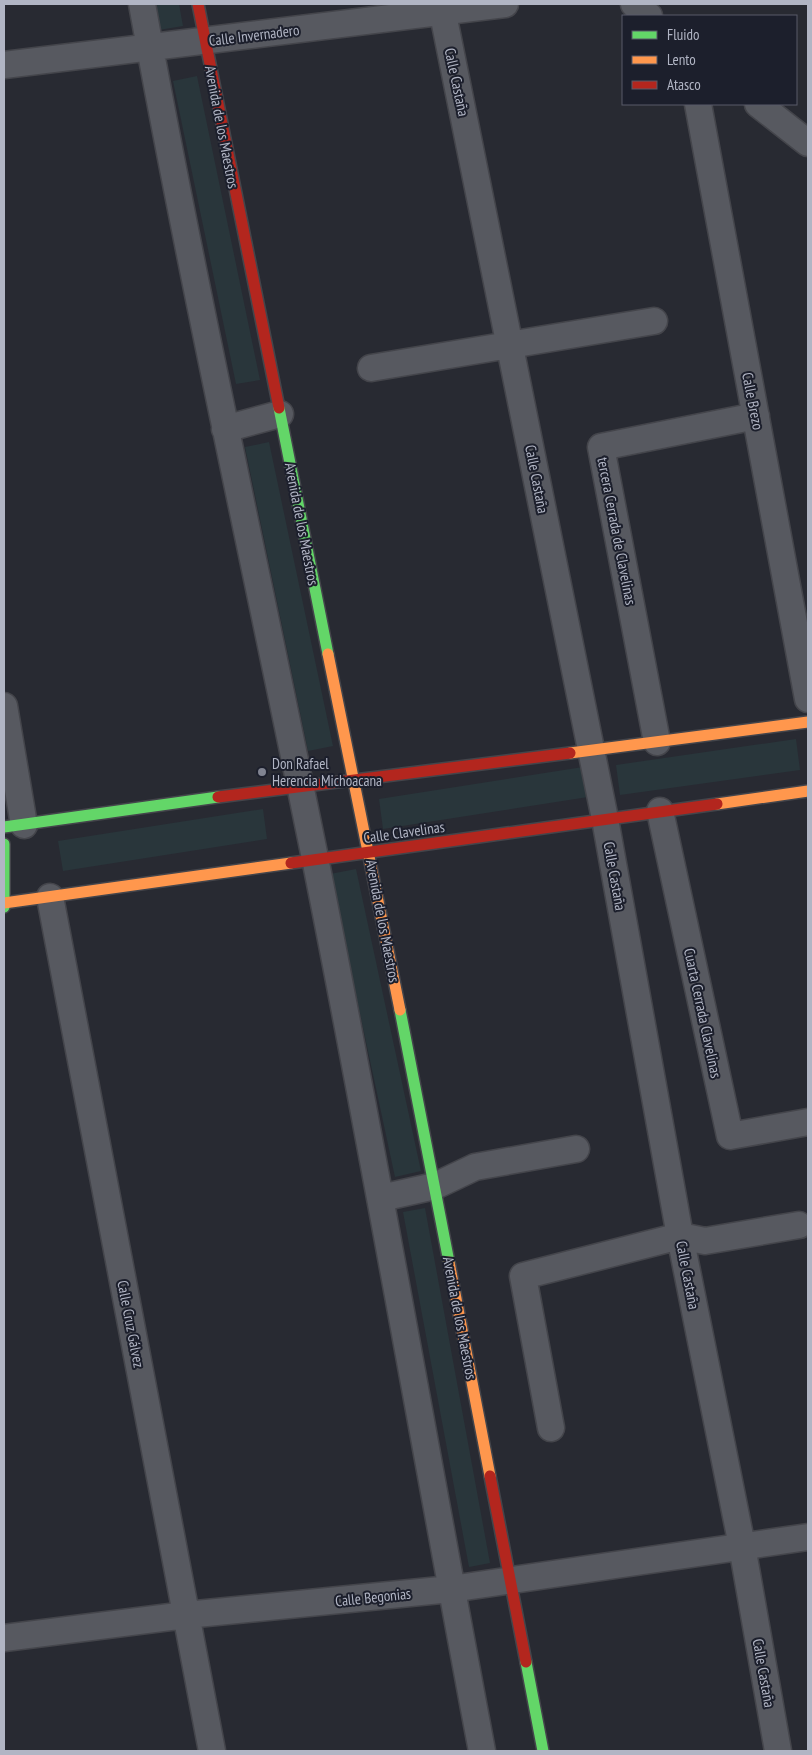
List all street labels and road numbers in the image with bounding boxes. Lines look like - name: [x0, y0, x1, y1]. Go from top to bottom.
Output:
- street label: Calle Invernadero: [208, 20, 300, 50]
- street label: Calle Castaña: [440, 46, 474, 118]
- street label: Avenida de los Maestros: [201, 64, 243, 190]
- street label: Calle Brezo: [738, 371, 768, 431]
- street label: Calle Castaña: [521, 443, 553, 515]
- street label: tercera Cerrada de Clavelinas: [593, 456, 641, 606]
- street label: Avenida de los Maestros: [281, 461, 323, 587]
- street label: Calle Clavelinas: [362, 817, 446, 847]
- street label: Calle Castaña: [600, 840, 630, 912]
- street label: Avenida de los Maestros: [362, 858, 404, 984]
- street label: Cuarta Cerrada Clavelinas: [680, 946, 726, 1080]
- street label: Calle Castaña: [672, 1239, 704, 1311]
- street label: Avenida de los Maestros: [439, 1255, 481, 1381]
- street label: Calle Cruz Gálvez: [113, 1279, 149, 1369]
- street label: Calle Begonias: [334, 1584, 412, 1610]
- street label: Calle Castaña: [749, 1637, 779, 1709]

